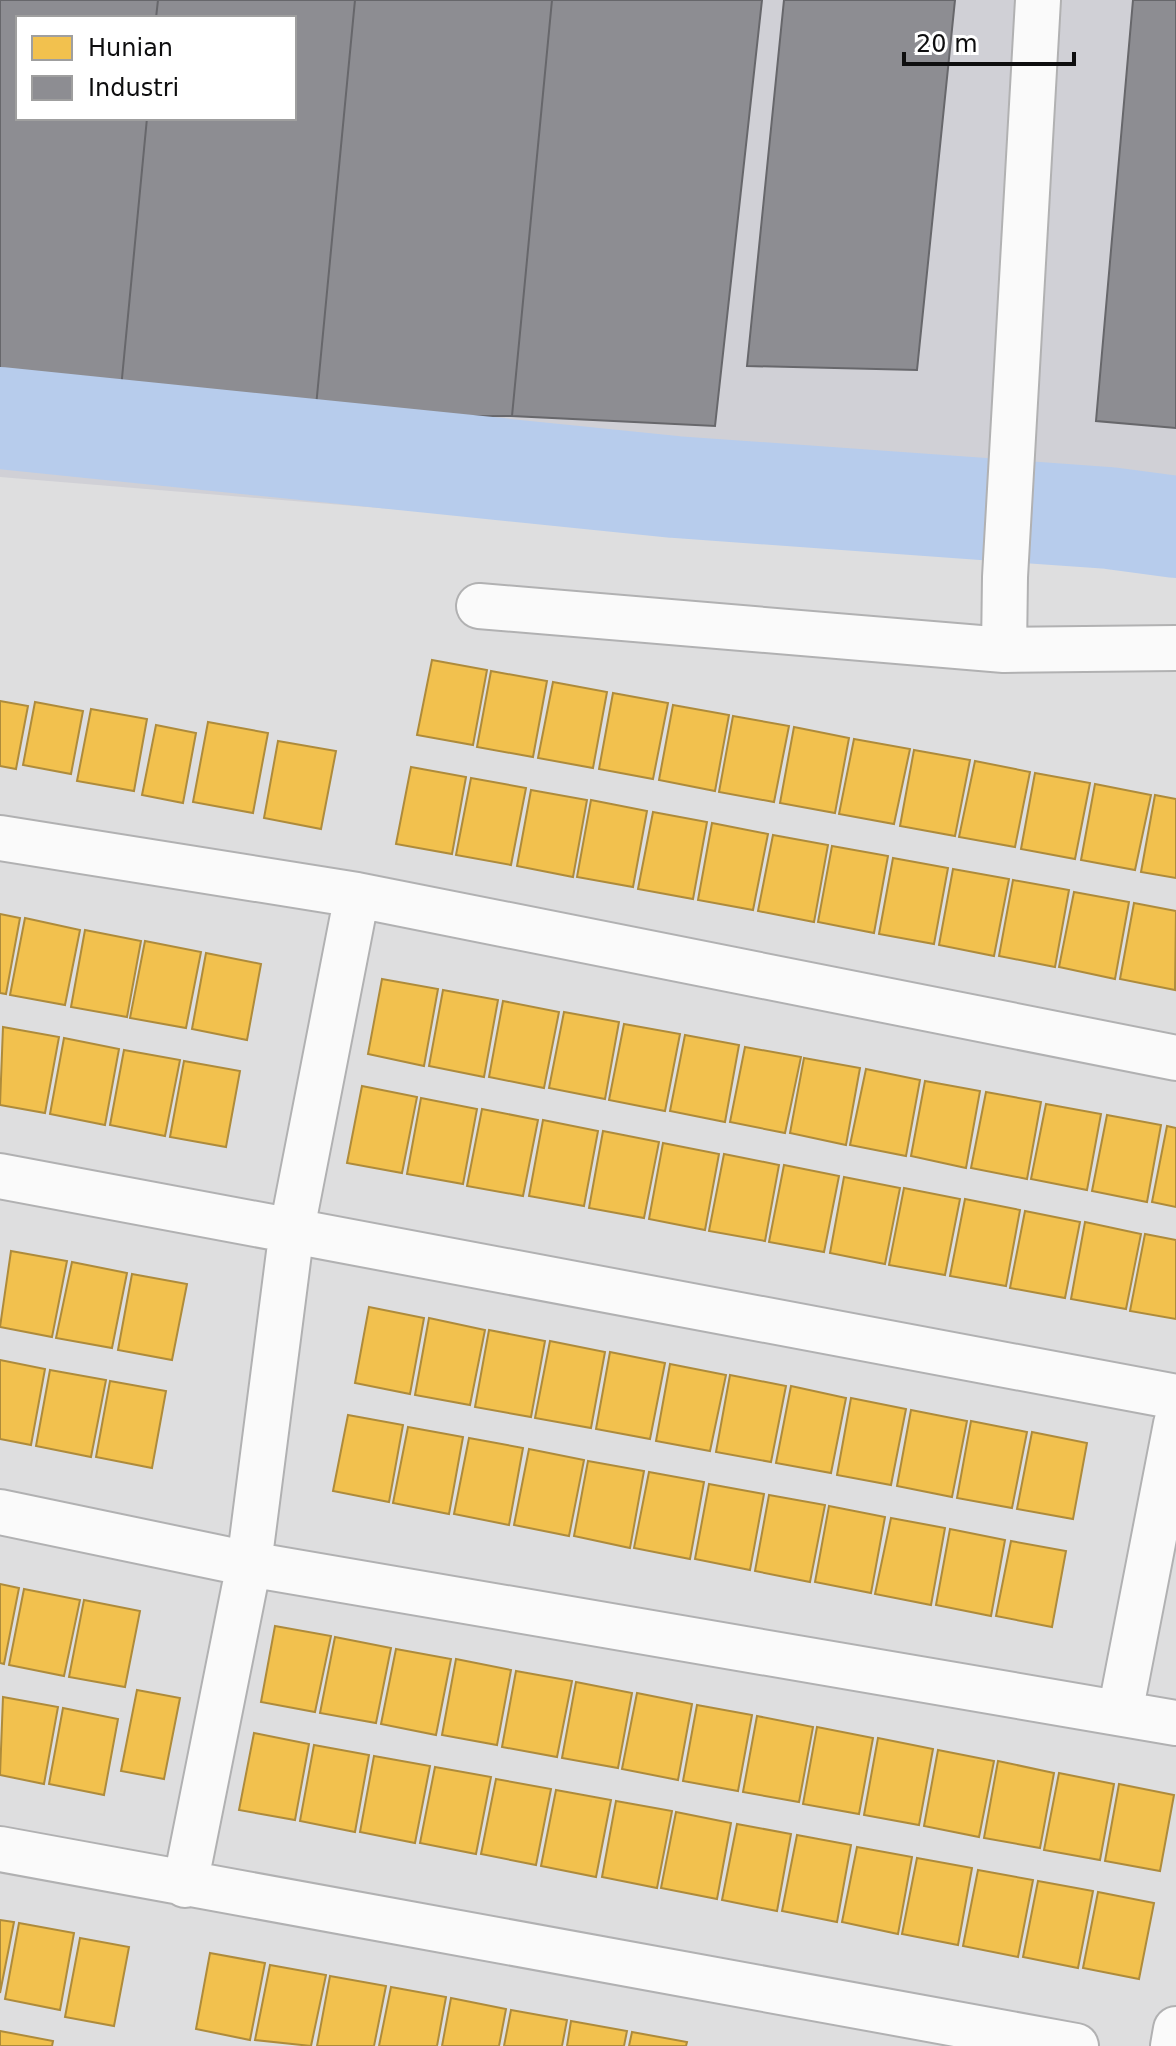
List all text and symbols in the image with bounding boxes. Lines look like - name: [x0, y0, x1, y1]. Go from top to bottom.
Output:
- legend: [16, 16, 296, 120]
- scale bar: [904, 16, 1074, 66]
- text: 20 m: [916, 30, 978, 58]
- text: Hunian: [88, 34, 173, 62]
- text: Industri: [88, 74, 179, 102]

